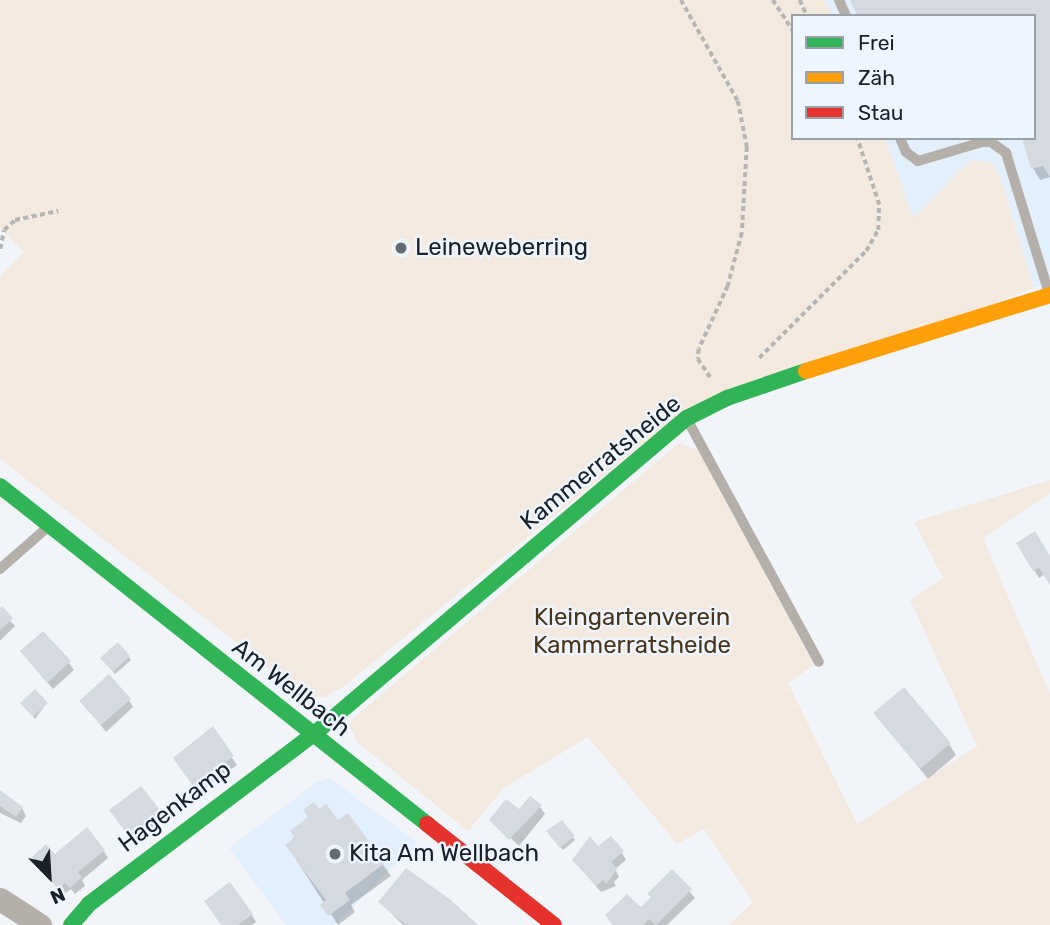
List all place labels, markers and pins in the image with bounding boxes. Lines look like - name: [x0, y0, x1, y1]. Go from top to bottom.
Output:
- place label: Leineweberring: [415, 234, 588, 262]
- marker: Leineweberring: [393, 240, 409, 256]
- place label: Kita Am Wellbach: [349, 840, 540, 868]
- marker: Kita Am Wellbach: [327, 846, 343, 862]

